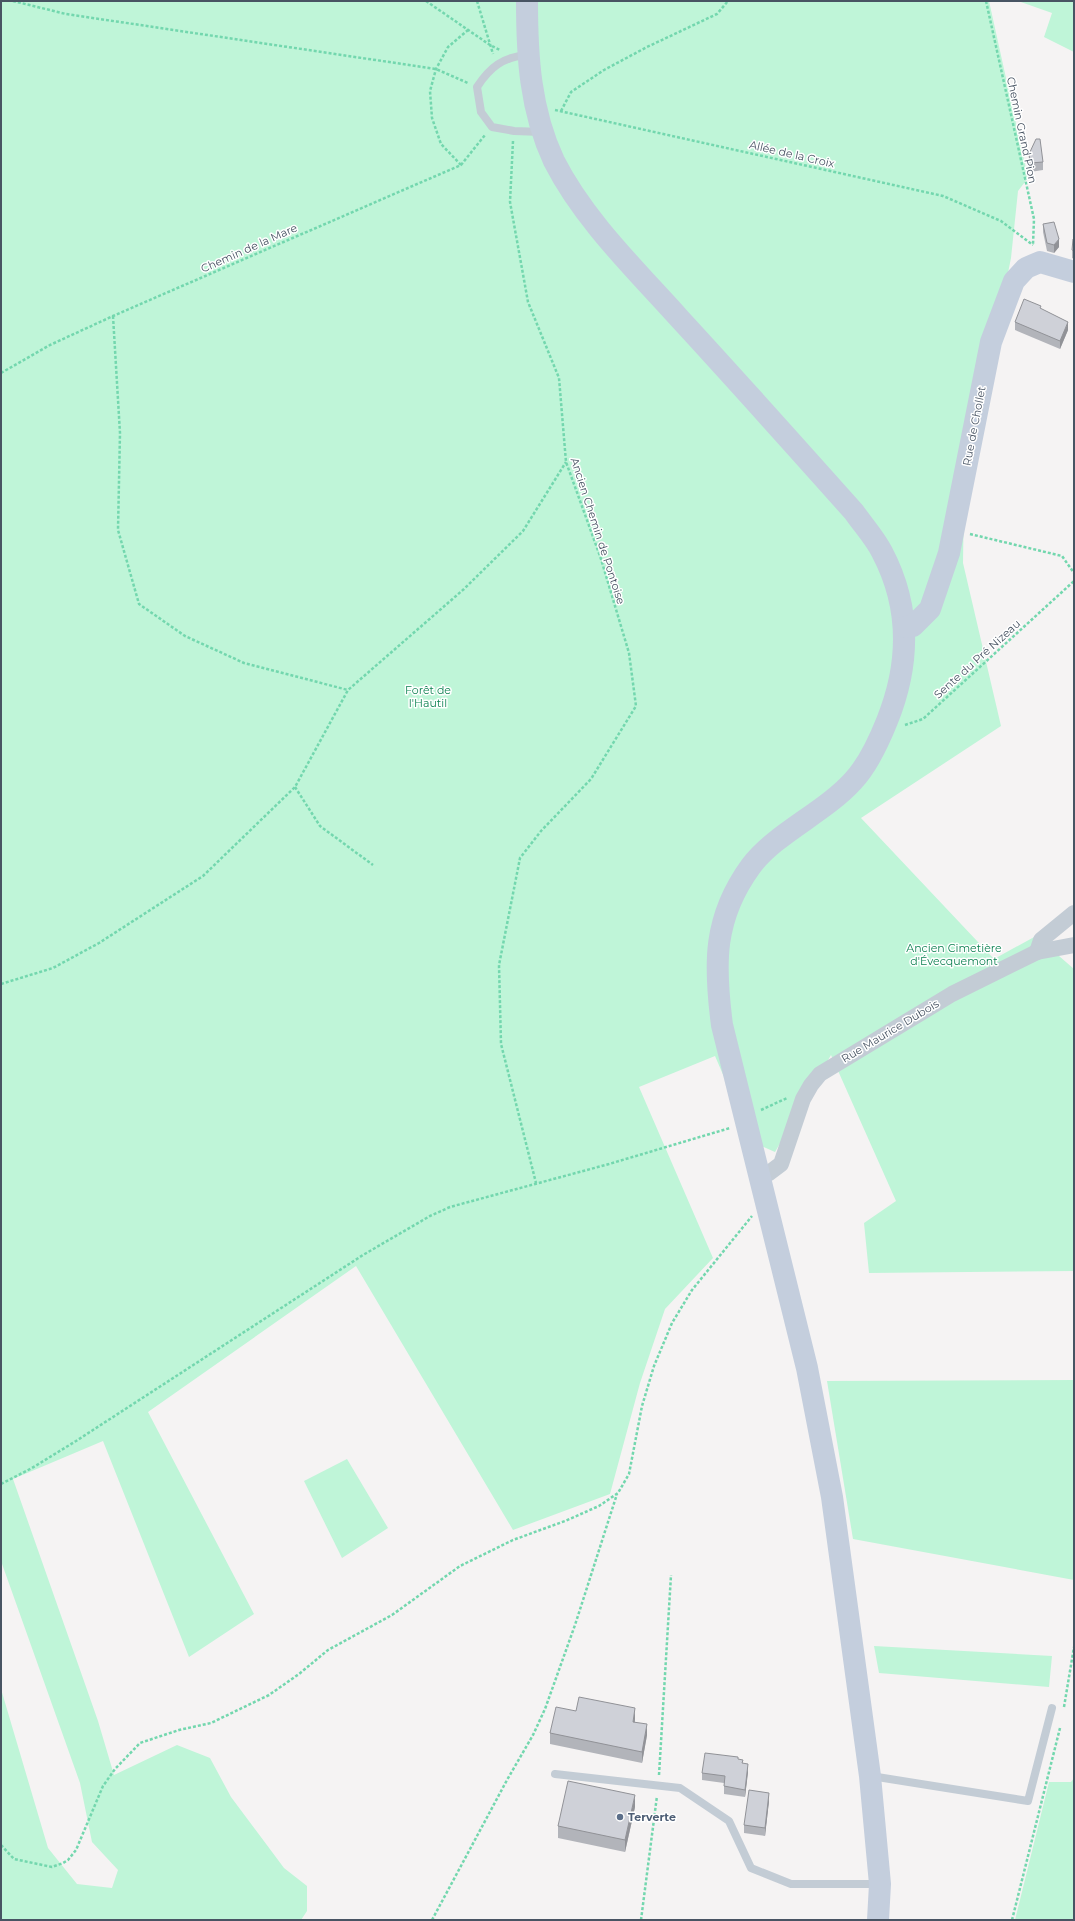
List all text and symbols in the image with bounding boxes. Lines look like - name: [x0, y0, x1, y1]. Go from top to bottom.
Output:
- street label: Chemin Grand Pion: [1004, 75, 1040, 185]
- street label: Allée de la Croix: [748, 137, 836, 171]
- street label: Chemin de la Mare: [199, 220, 300, 276]
- street label: Rue de Chollet: [959, 384, 989, 467]
- street label: Ancien Chemin de Pontoise: [568, 456, 628, 606]
- street label: Sente du Pré Nizeau: [931, 616, 1023, 702]
- park label: Forêt de l'Hautil: [405, 683, 451, 710]
- park label: Ancien Cimetière d'Évecquemont: [906, 941, 1002, 968]
- street label: Rue Maurice Dubois: [839, 996, 942, 1066]
- place label: Terverte: [628, 1810, 676, 1824]
- marker: Terverte: [615, 1812, 625, 1822]

